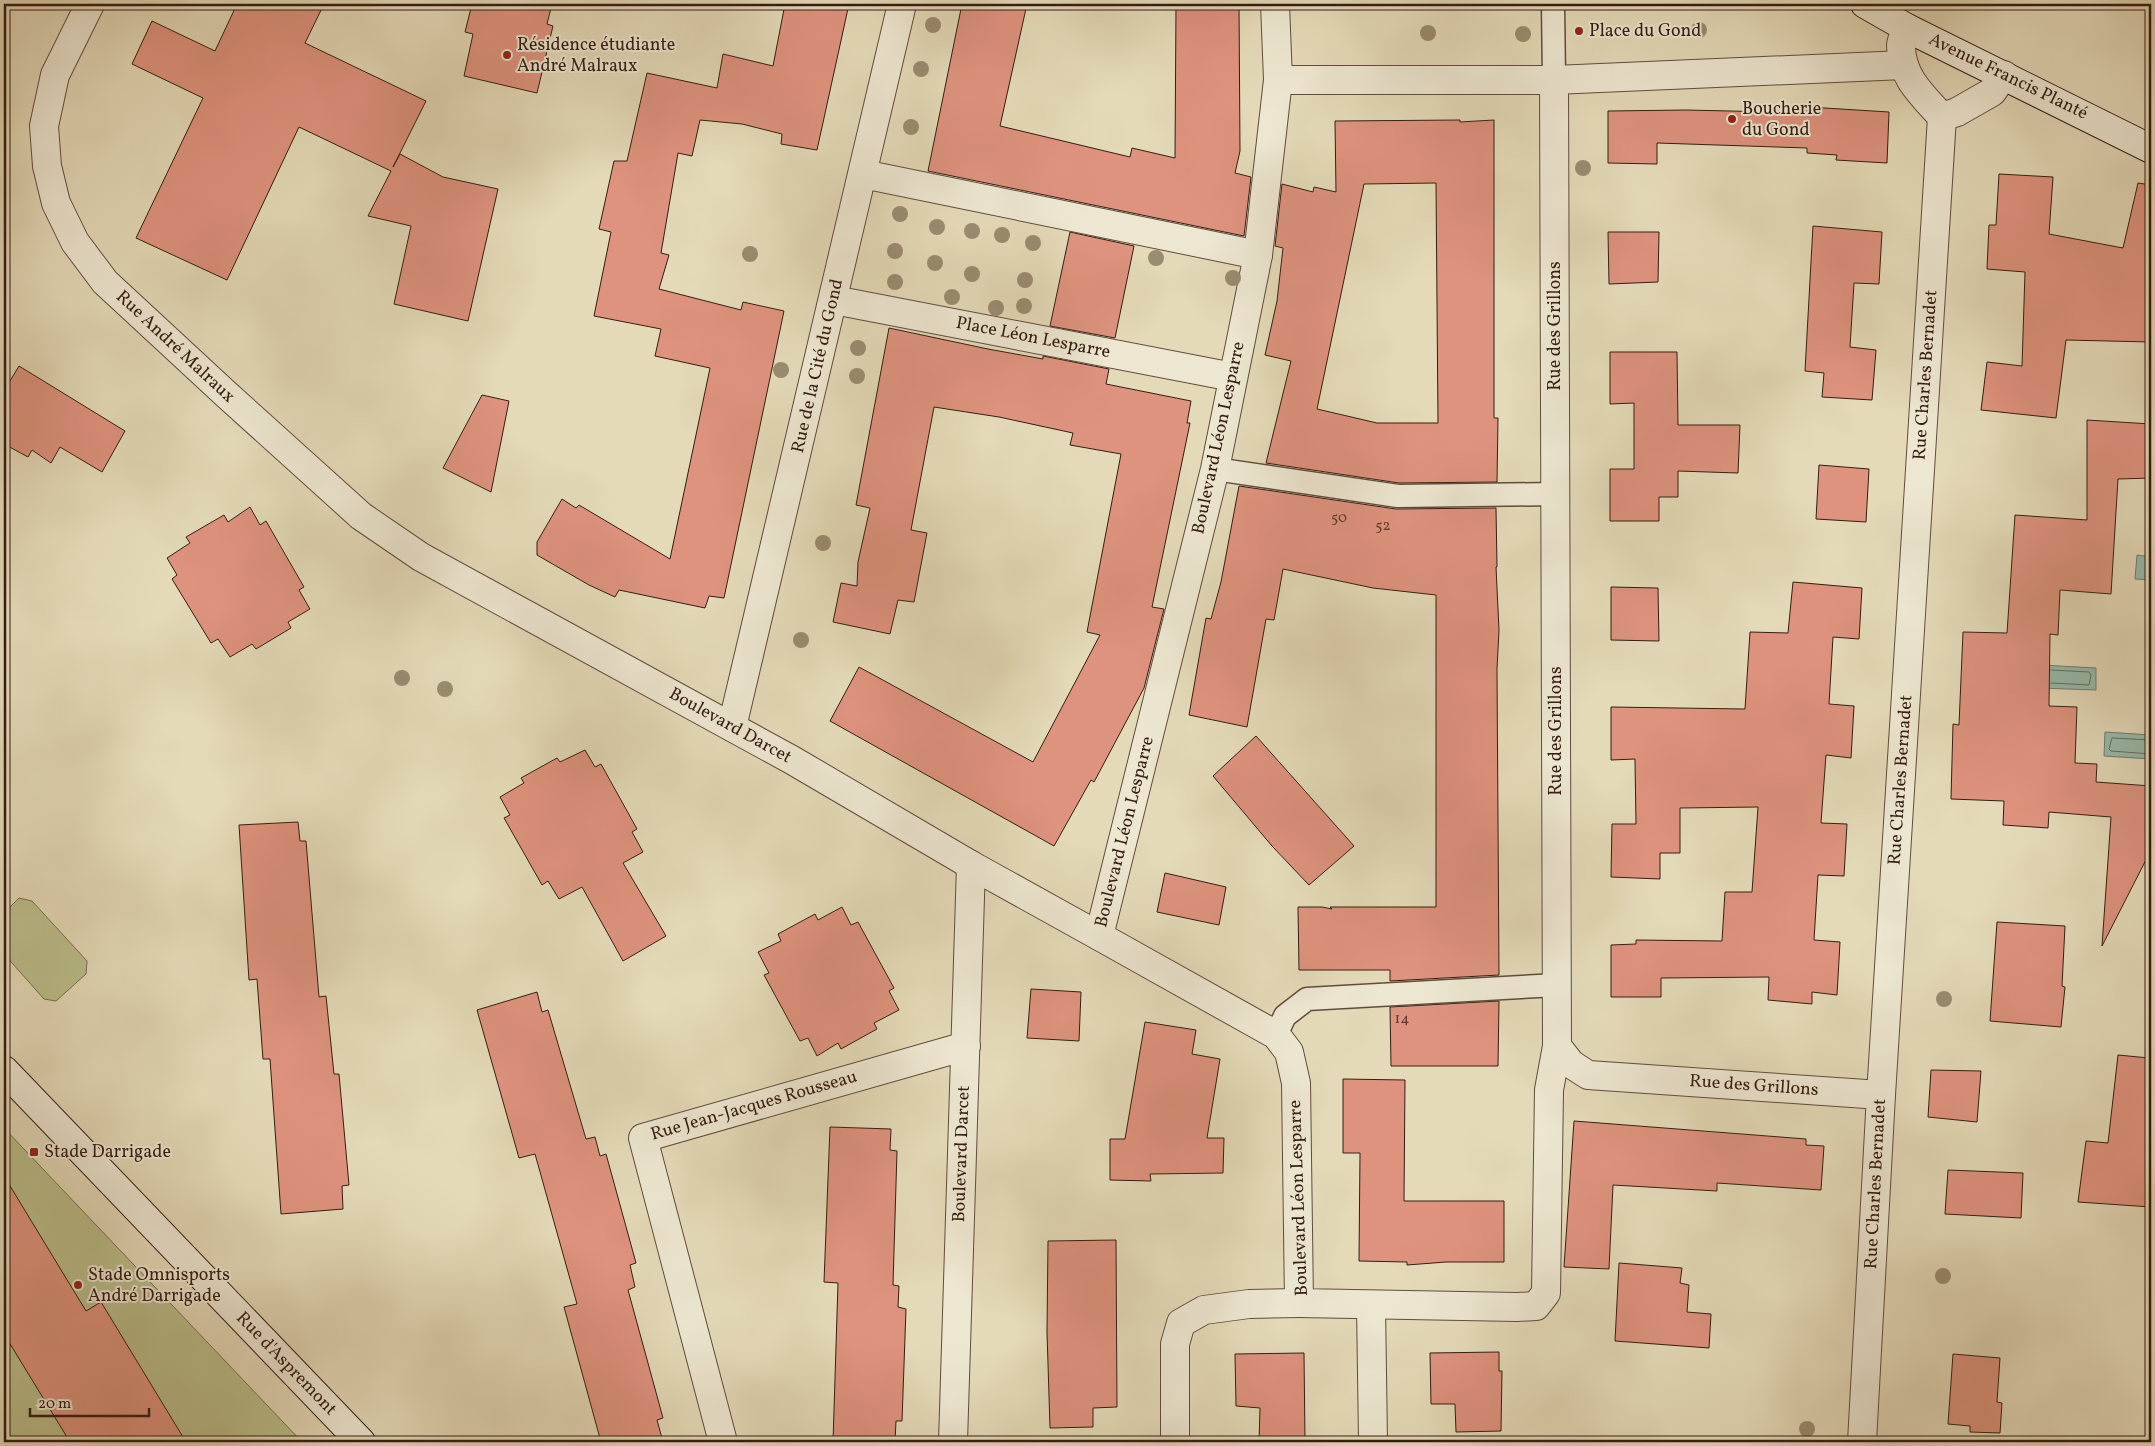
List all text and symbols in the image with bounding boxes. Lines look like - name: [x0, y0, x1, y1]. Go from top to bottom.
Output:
- place label: Place du Gond: [1589, 19, 1702, 44]
- marker: Place du Gond: [1573, 25, 1585, 37]
- street label: Avenue Francis Planté: [1924, 28, 2092, 126]
- place label: Résidence étudiante André Malraux: [517, 33, 675, 79]
- marker: Résidence étudiante André Malraux: [501, 49, 513, 61]
- place label: Boucherie du Gond: [1742, 97, 1821, 143]
- marker: Boucherie du Gond: [1726, 113, 1738, 125]
- street label: Rue des Grillons: [1543, 261, 1568, 391]
- street label: Rue de la Cité du Gond: [786, 277, 850, 455]
- street label: Rue André Malraux: [110, 285, 240, 409]
- street label: Rue Charles Bernadet: [1908, 289, 1944, 461]
- street label: Place Léon Lesparre: [954, 311, 1112, 365]
- street label: Boulevard Léon Lesparre: [1186, 339, 1252, 537]
- house number: 50: [1331, 508, 1347, 529]
- house number: 52: [1375, 516, 1391, 537]
- street label: Rue des Grillons: [1544, 666, 1569, 796]
- street label: Boulevard Darcet: [664, 682, 796, 770]
- street label: Rue Charles Bernadet: [1883, 694, 1919, 866]
- street label: Boulevard Léon Lesparre: [1089, 734, 1161, 930]
- house number: 14: [1395, 1009, 1409, 1030]
- street label: Rue Jean-Jacques Rousseau: [648, 1065, 860, 1147]
- street label: Rue des Grillons: [1689, 1069, 1819, 1103]
- street label: Boulevard Darcet: [947, 1085, 977, 1223]
- street label: Rue Charles Bernadet: [1859, 1098, 1893, 1270]
- street label: Boulevard Léon Lesparre: [1283, 1100, 1315, 1296]
- place label: Stade Darrigade: [44, 1140, 171, 1165]
- marker: Stade Darrigade: [28, 1146, 40, 1158]
- place label: Stade Omnisports André Darrigade: [88, 1263, 230, 1309]
- marker: Stade Omnisports André Darrigade: [72, 1279, 84, 1291]
- street label: Rue d'Aspremont: [230, 1306, 342, 1422]
- scale bar: [30, 1386, 149, 1418]
- text: 20 m: [38, 1394, 71, 1415]

